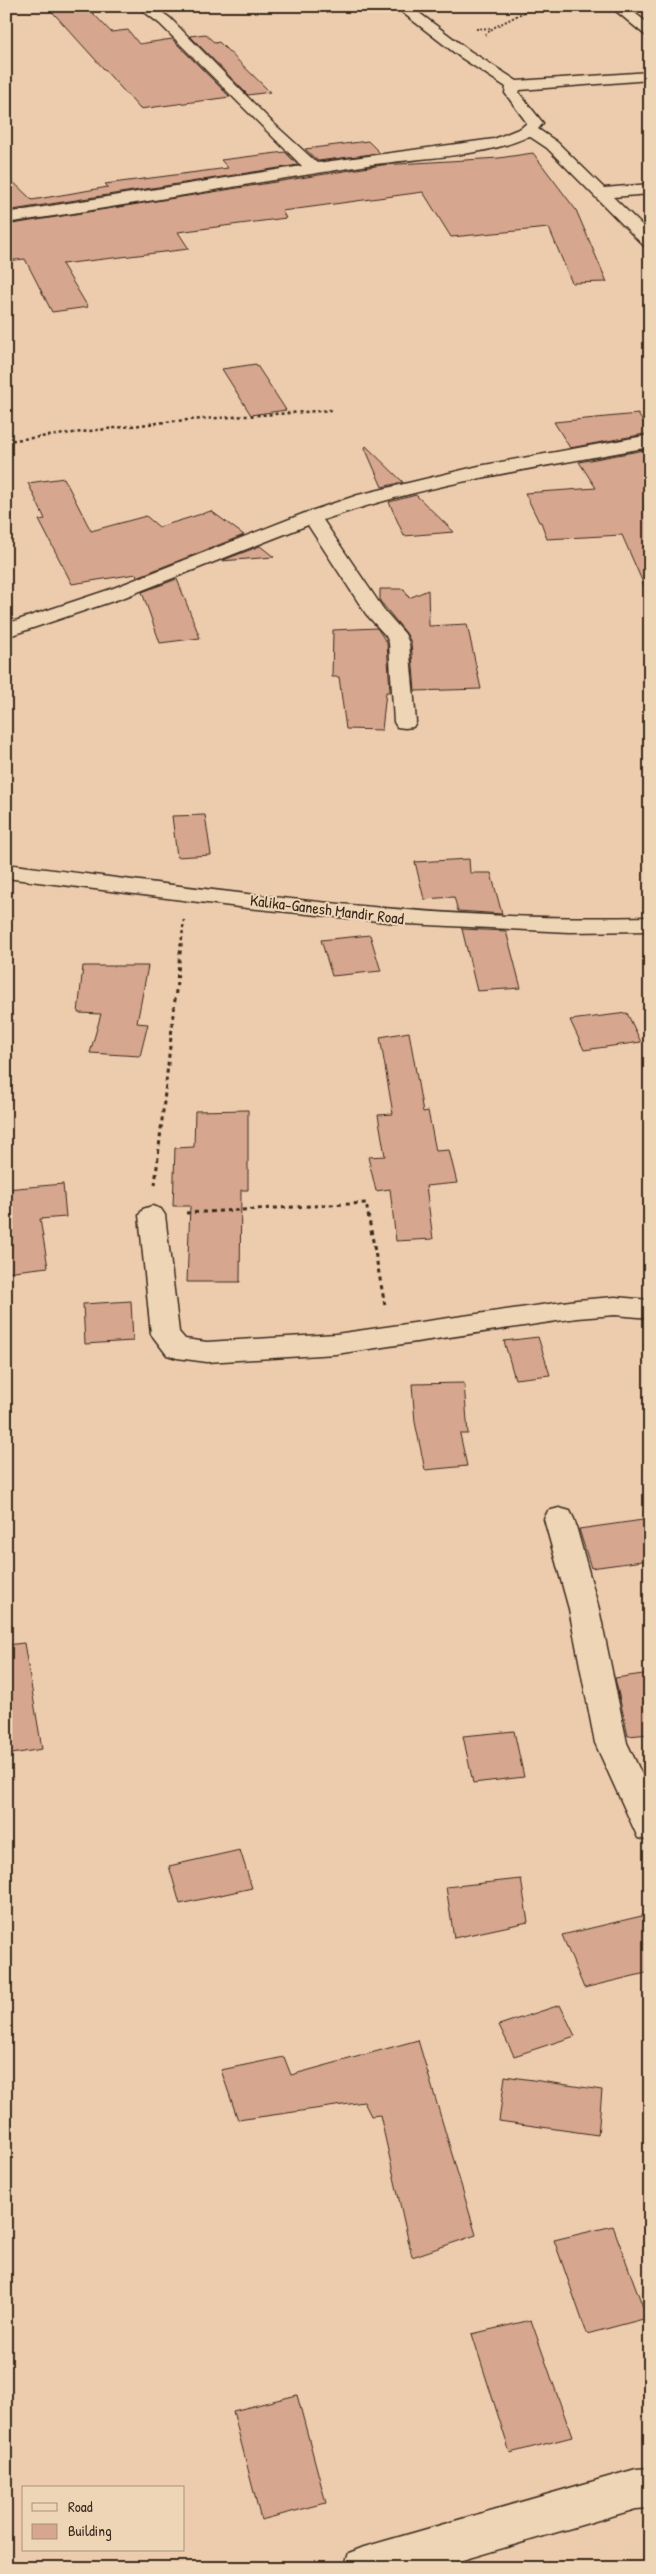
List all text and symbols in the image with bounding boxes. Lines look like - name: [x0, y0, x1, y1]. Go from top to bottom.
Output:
- street label: Kalika-Ganesh Mandir Road: [249, 889, 405, 929]
- legend: [22, 2486, 185, 2552]
- text: Road: [68, 2496, 93, 2517]
- text: Building: [68, 2520, 112, 2541]

